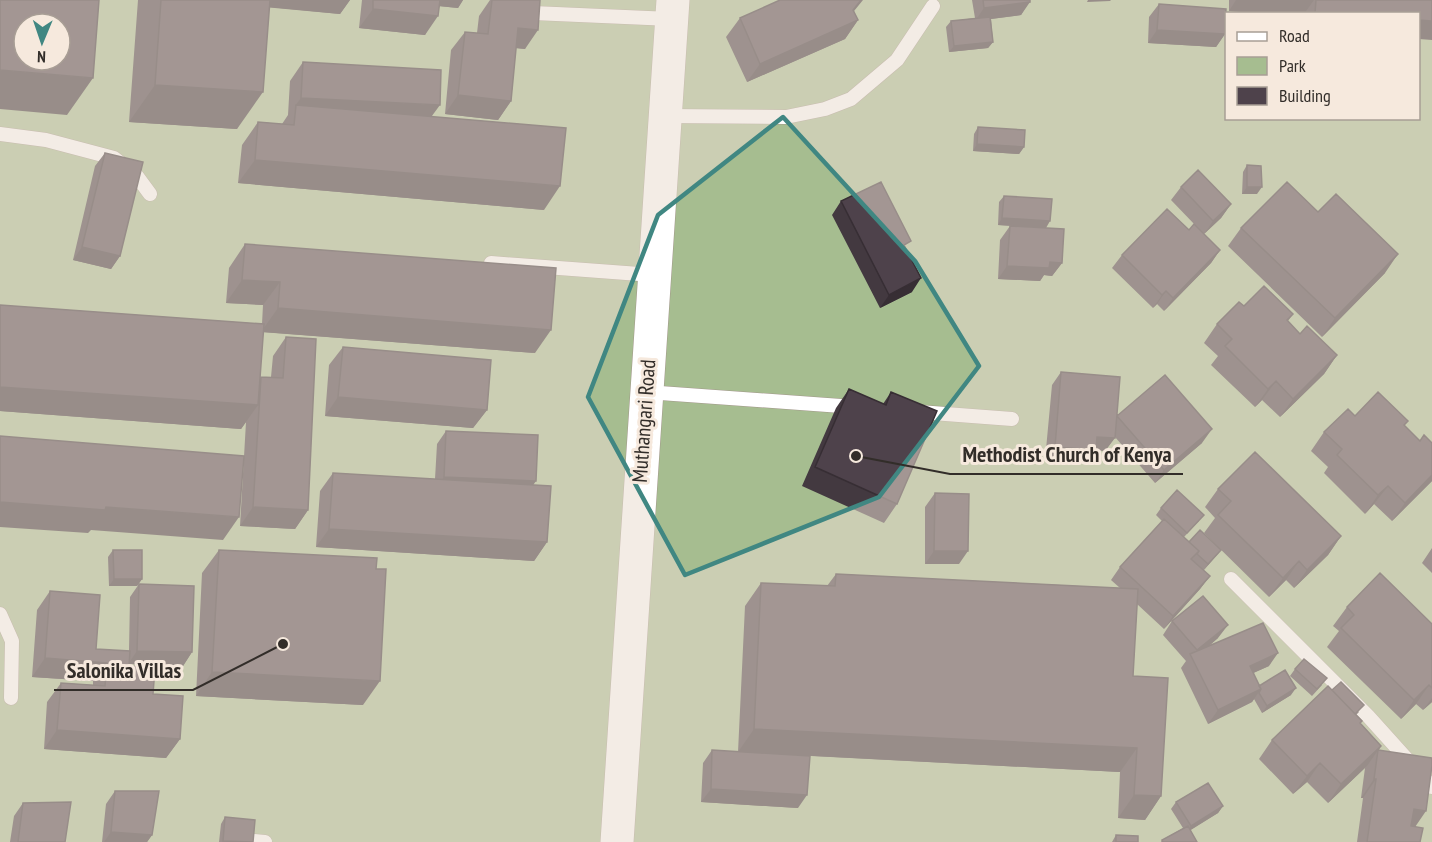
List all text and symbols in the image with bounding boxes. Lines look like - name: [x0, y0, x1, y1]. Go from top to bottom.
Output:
- north arrow: [12, 12, 72, 72]
- legend: [1225, 12, 1420, 120]
- text: Road: [1279, 24, 1310, 47]
- text: N: [37, 47, 46, 67]
- text: Park: [1279, 54, 1306, 77]
- text: Building: [1279, 84, 1331, 107]
- street label: Muthangari Road: [626, 359, 661, 483]
- callout: Methodist Church of Kenya: [950, 434, 1183, 474]
- text: Methodist Church of Kenya: [962, 440, 1172, 468]
- callout: Salonika Villas: [54, 650, 193, 690]
- text: Salonika Villas: [67, 656, 181, 684]

